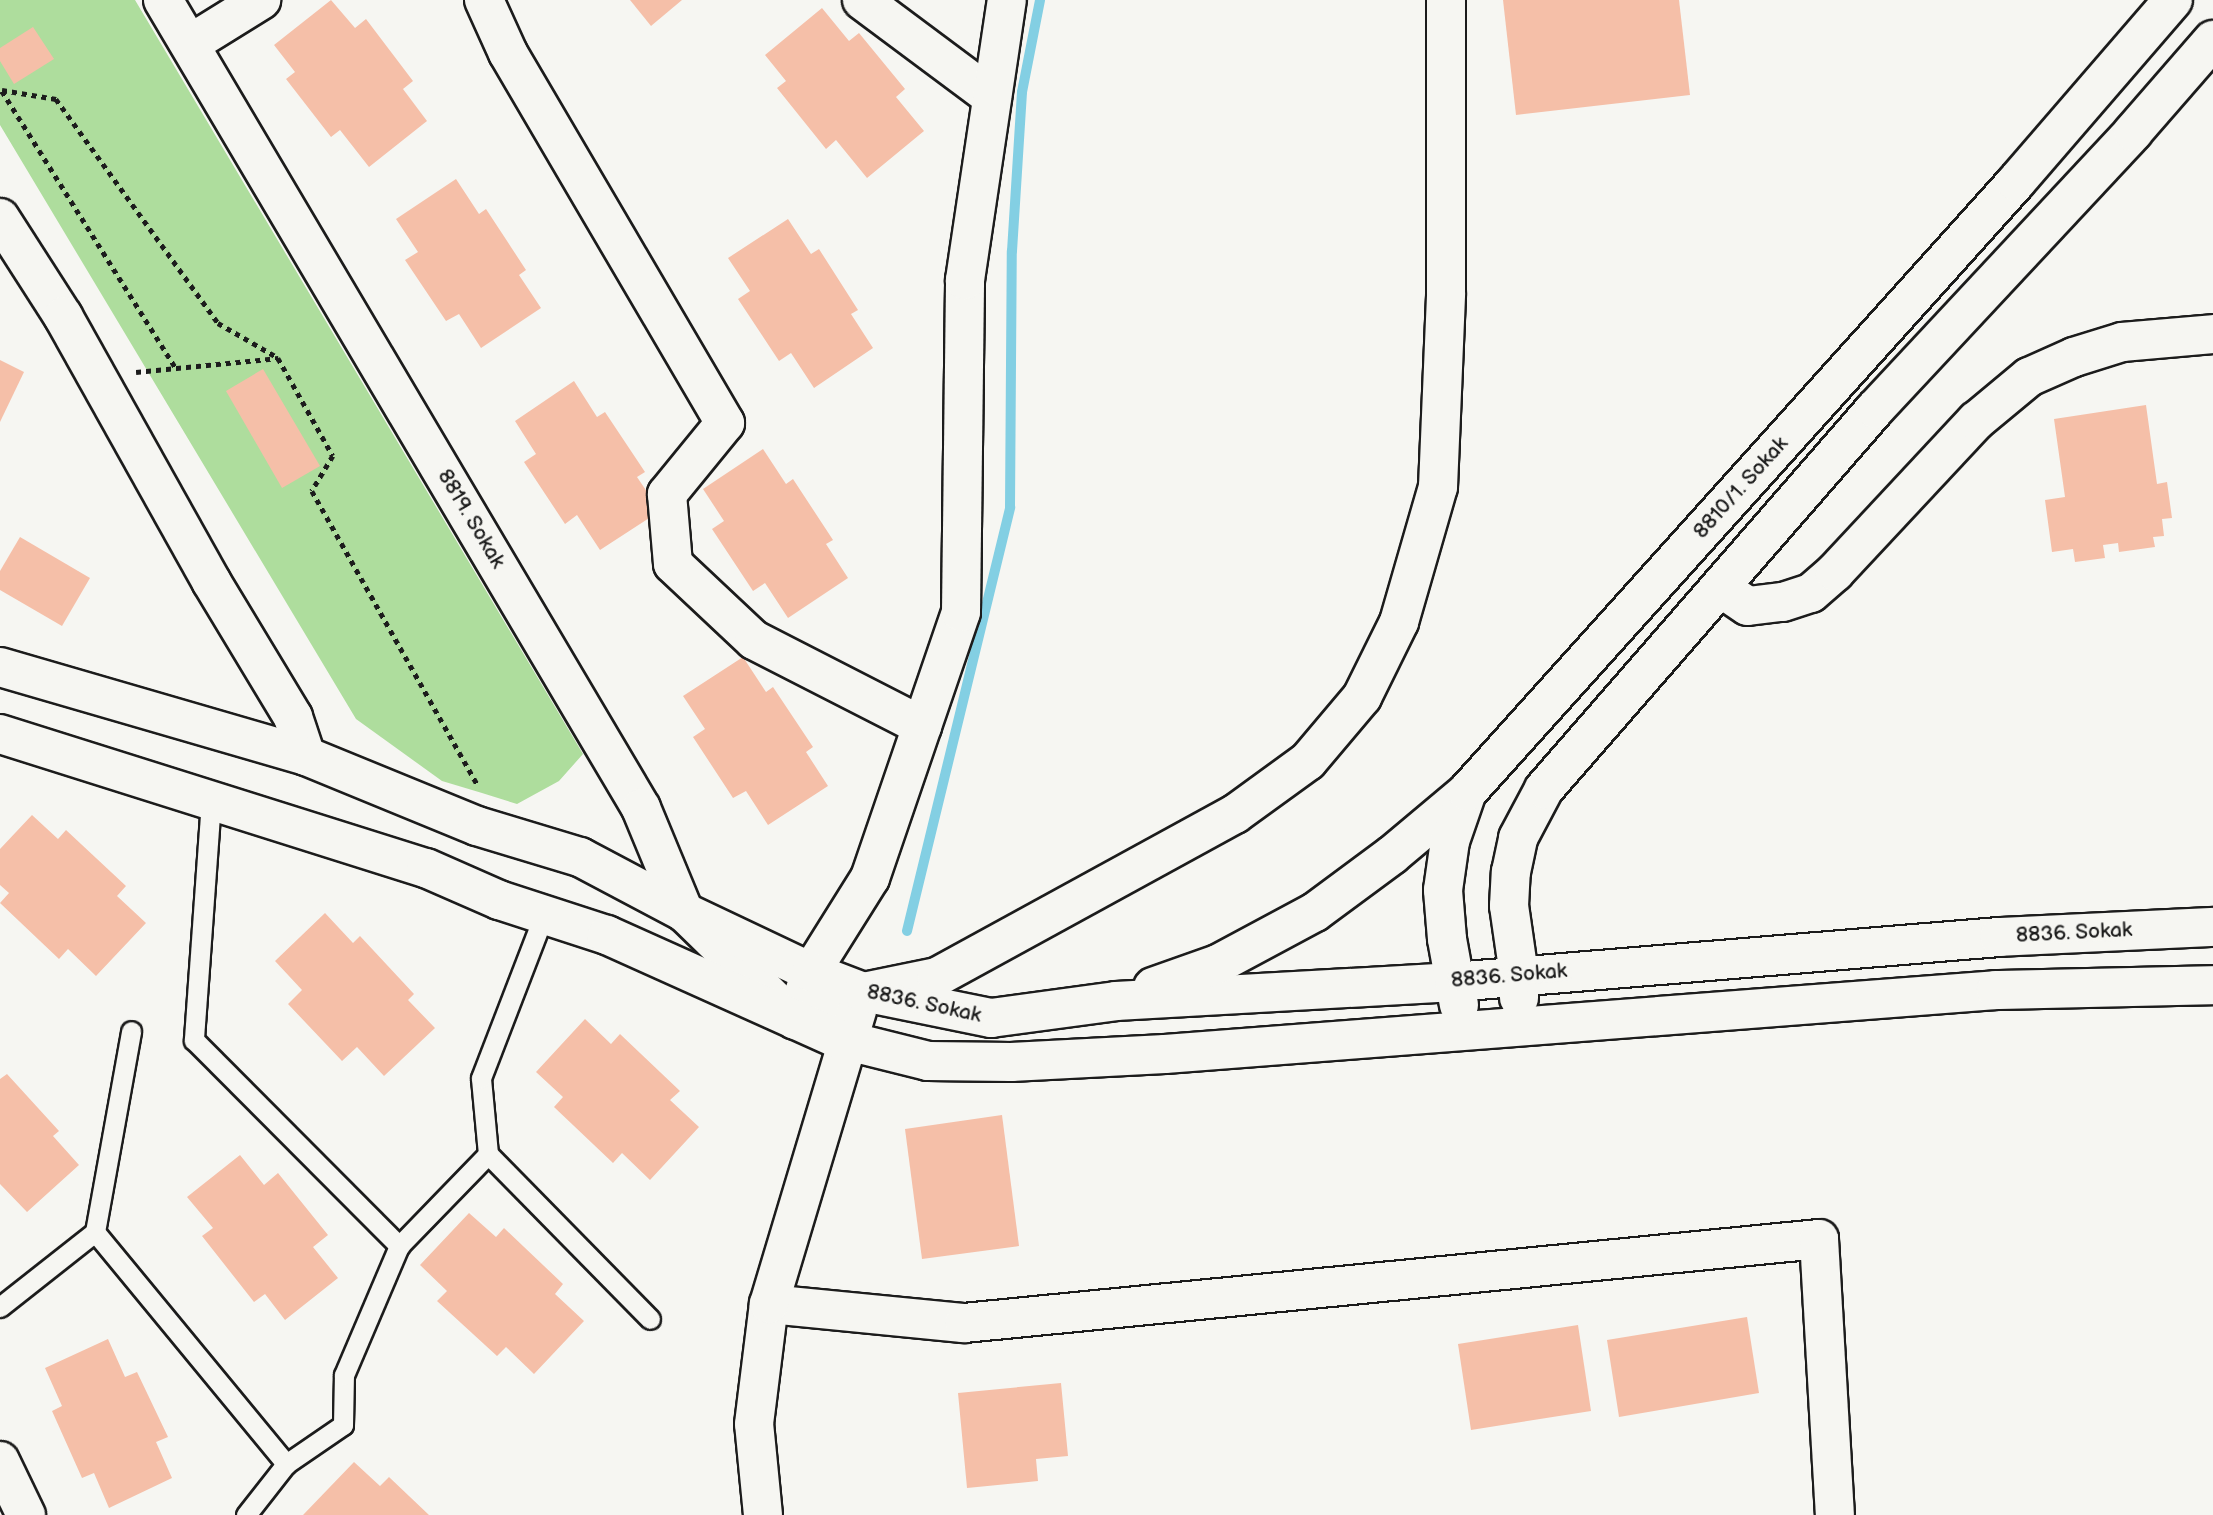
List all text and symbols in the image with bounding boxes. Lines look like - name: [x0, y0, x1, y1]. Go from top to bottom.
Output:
- street label: 8810/1. Sokak: [1688, 432, 1794, 544]
- street label: 8819. Sokak: [432, 465, 510, 573]
- street label: 8836. Sokak: [2015, 917, 2133, 949]
- street label: 8836. Sokak: [1450, 958, 1568, 994]
- street label: 8836. Sokak: [864, 980, 984, 1028]

